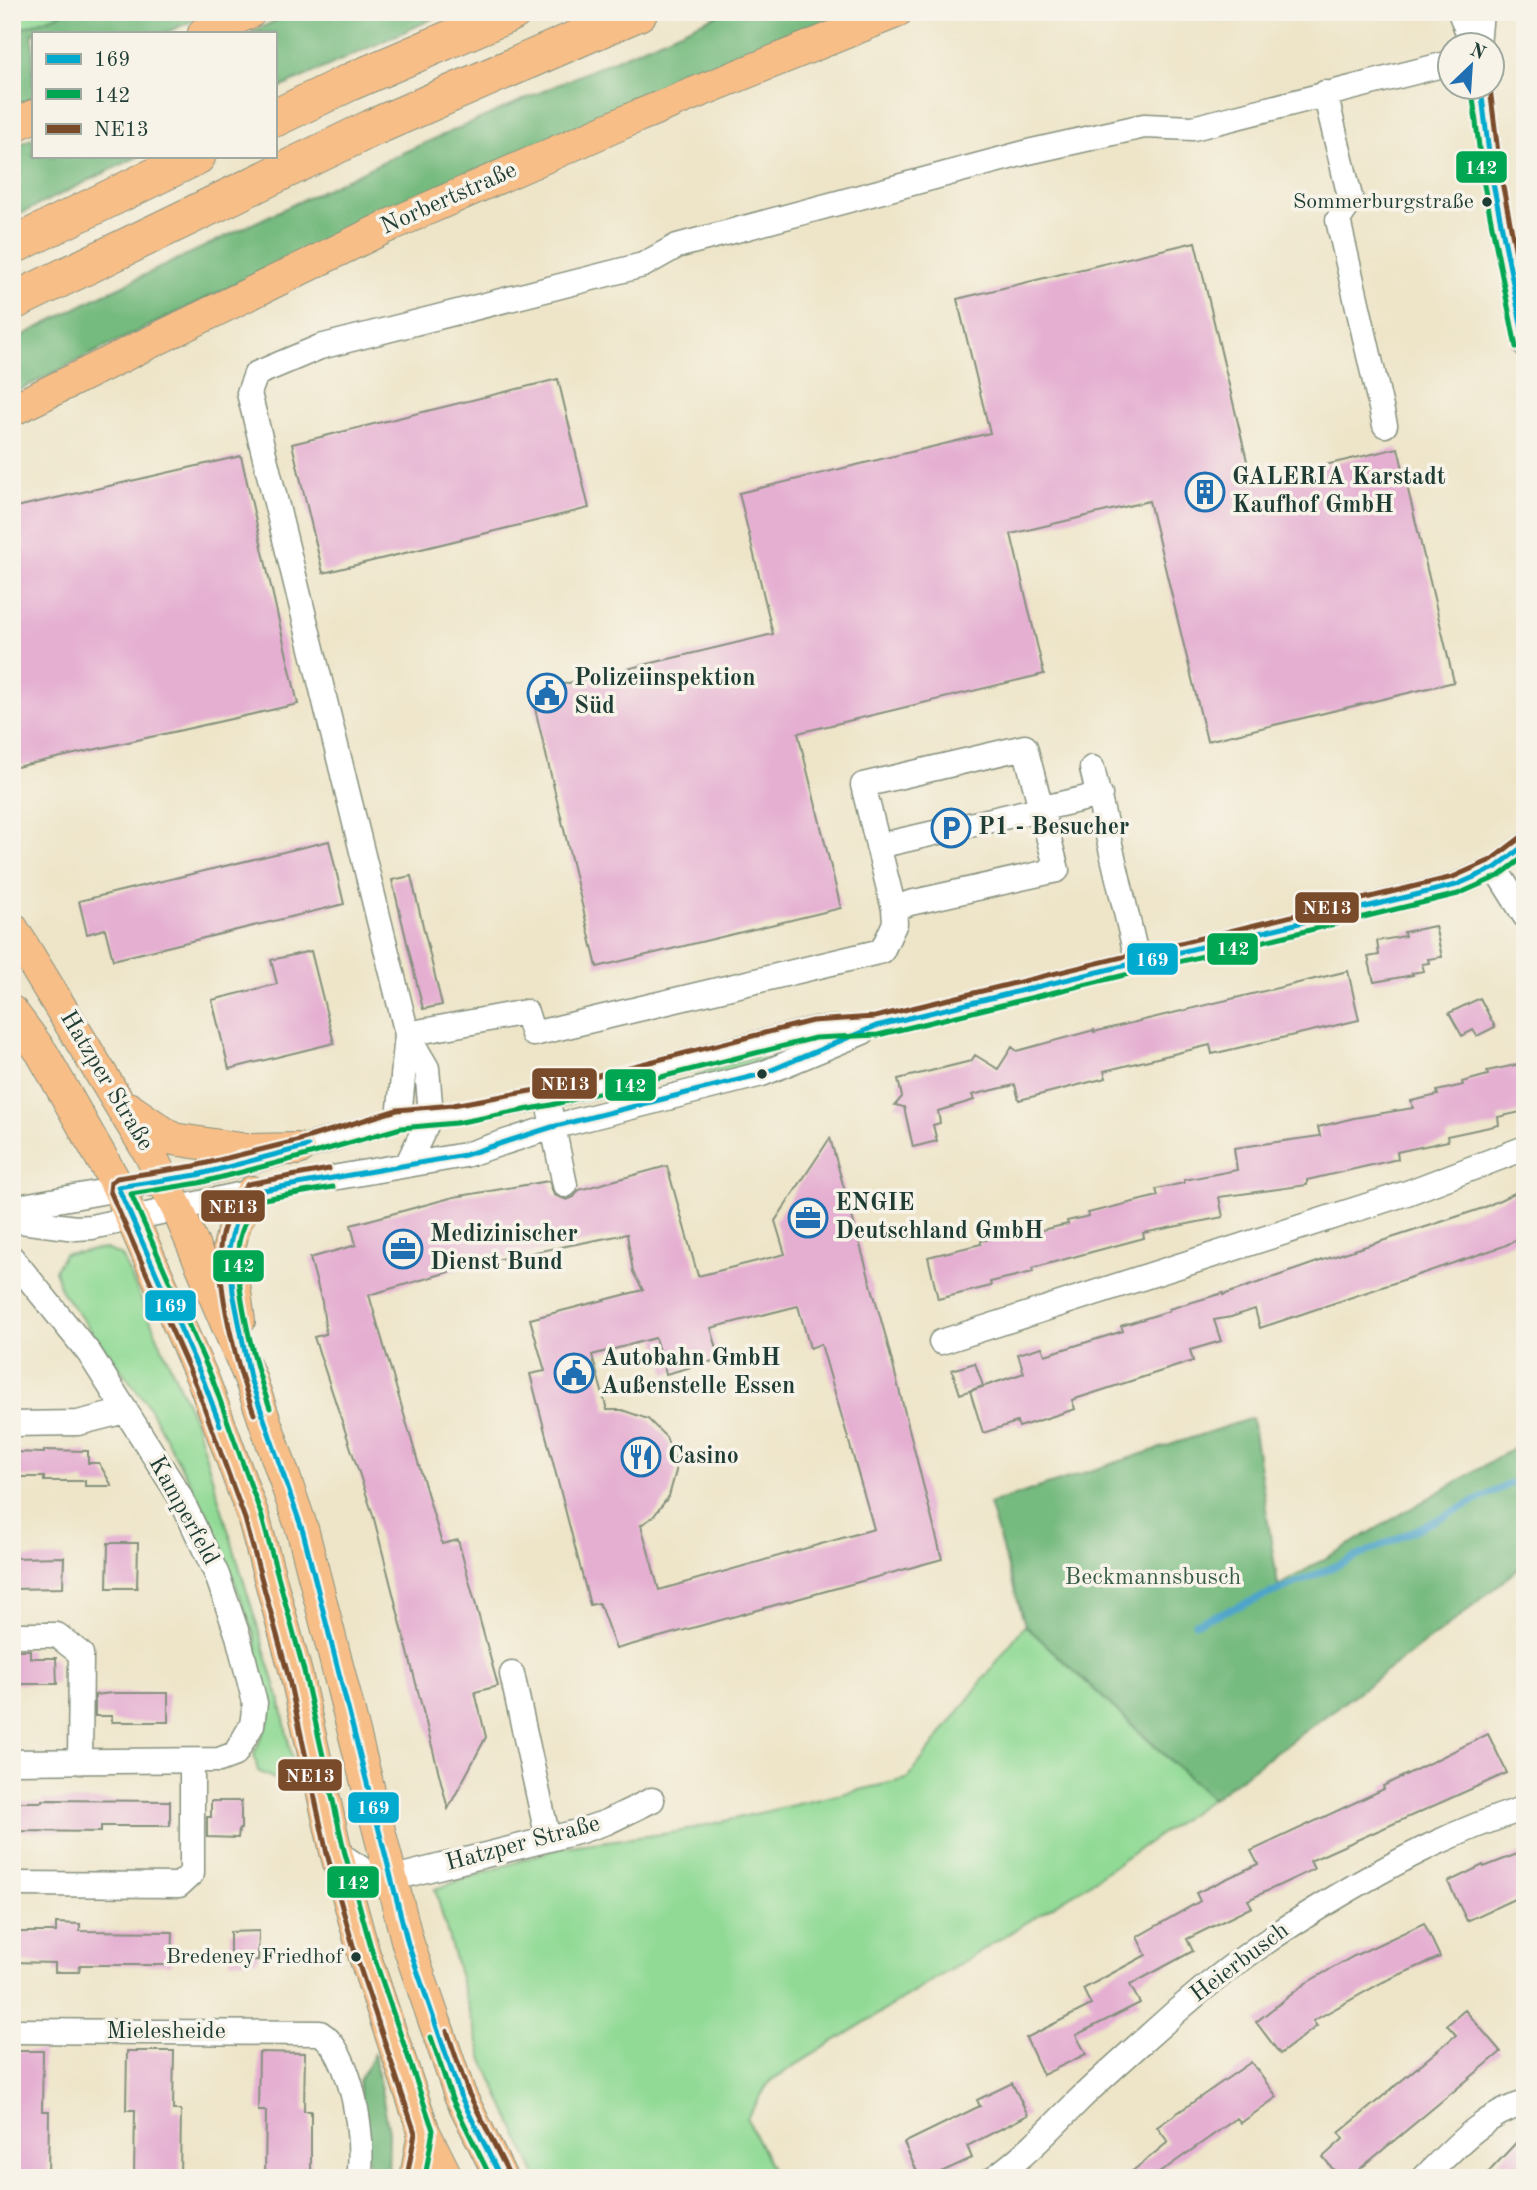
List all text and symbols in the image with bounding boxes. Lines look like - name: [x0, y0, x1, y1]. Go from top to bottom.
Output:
- legend: [32, 32, 276, 158]
- north arrow: [1436, 32, 1506, 102]
- text: N: [1467, 41, 1488, 65]
- text: 169: [94, 50, 131, 71]
- text: 142: [94, 86, 131, 107]
- text: NE13: [94, 120, 149, 141]
- line badge: 142: [1455, 150, 1508, 184]
- street label: Norbertstraße: [377, 158, 521, 240]
- text: 142: [1464, 160, 1498, 179]
- place label: Sommerburgstraße: [1293, 191, 1474, 213]
- marker: Sommerburgstraße: [1480, 195, 1494, 209]
- place label: GALERIA Karstadt Kaufhof GmbH: [1232, 466, 1446, 518]
- building icon: GALERIA Karstadt Kaufhof GmbH: [1184, 471, 1226, 513]
- place label: Polizeiinspektion Süd: [574, 667, 756, 719]
- public building icon: Polizeiinspektion Süd: [526, 672, 568, 714]
- parking icon: P1 - Besucher: [930, 807, 972, 849]
- place label: P1 - Besucher: [978, 816, 1129, 840]
- line badge: NE13: [1294, 891, 1360, 924]
- text: NE13: [1302, 900, 1352, 919]
- line badge: 142: [1206, 932, 1259, 966]
- text: 142: [1216, 941, 1250, 960]
- line badge: 169: [1126, 942, 1179, 976]
- text: 169: [1135, 952, 1169, 971]
- street label: Hatzper Straße: [55, 1007, 157, 1155]
- line badge: NE13: [531, 1067, 598, 1100]
- unlabelled marker: [755, 1067, 769, 1081]
- line badge: 142: [604, 1068, 657, 1102]
- text: NE13: [540, 1076, 590, 1095]
- text: 142: [613, 1078, 647, 1097]
- line badge: NE13: [200, 1189, 266, 1223]
- place label: ENGIE Deutschland GmbH: [835, 1192, 1044, 1244]
- office icon: ENGIE Deutschland GmbH: [787, 1197, 829, 1239]
- text: NE13: [208, 1199, 258, 1218]
- place label: Medizinischer Dienst Bund: [430, 1223, 578, 1275]
- office icon: Medizinischer Dienst Bund: [382, 1228, 424, 1270]
- line badge: 142: [212, 1249, 265, 1283]
- text: 142: [221, 1258, 255, 1277]
- line badge: 169: [144, 1289, 197, 1322]
- text: 169: [153, 1298, 187, 1317]
- place label: Autobahn GmbH Außenstelle Essen: [601, 1347, 795, 1399]
- public building icon: Autobahn GmbH Außenstelle Essen: [553, 1352, 595, 1394]
- restaurant icon: Casino: [620, 1436, 662, 1478]
- place label: Casino: [668, 1445, 739, 1469]
- street label: Kamperfeld: [143, 1453, 223, 1569]
- park label: Beckmannsbusch: [1065, 1566, 1241, 1590]
- line badge: NE13: [277, 1758, 343, 1792]
- text: NE13: [285, 1768, 335, 1787]
- line badge: 169: [347, 1791, 400, 1824]
- text: 169: [356, 1800, 390, 1819]
- street label: Hatzper Straße: [443, 1812, 603, 1876]
- line badge: 142: [326, 1865, 380, 1899]
- text: 142: [336, 1875, 370, 1894]
- street label: Heierbusch: [1186, 1918, 1294, 2008]
- place label: Bredeney Friedhof: [166, 1946, 344, 1968]
- marker: Bredeney Friedhof: [349, 1950, 363, 1964]
- street label: Mielesheide: [106, 2020, 226, 2044]

